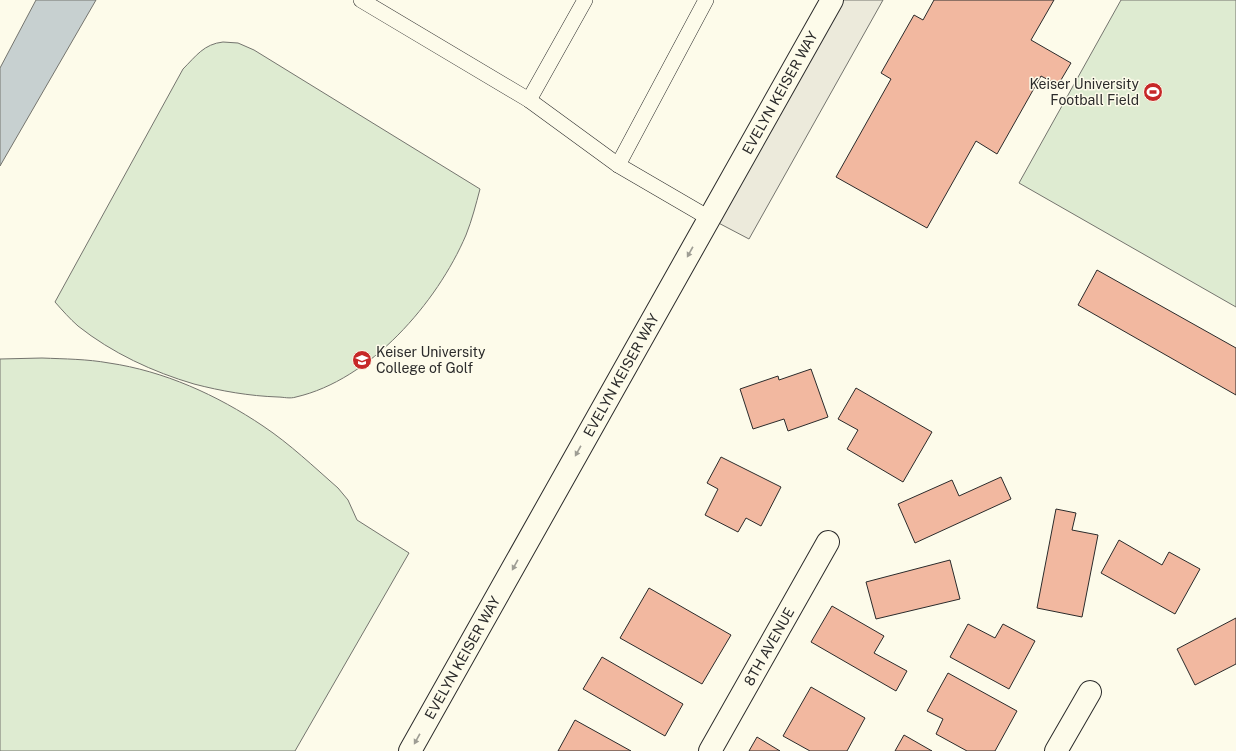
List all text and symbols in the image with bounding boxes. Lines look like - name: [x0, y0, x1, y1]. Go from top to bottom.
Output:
- street label: EVELYN KEISER WAY: [739, 28, 821, 157]
- place label: Keiser University Football Field: [1029, 76, 1139, 108]
- sports icon: Keiser University Football Field: [1142, 81, 1164, 103]
- one-way arrow: [687, 247, 693, 258]
- street label: EVELYN KEISER WAY: [580, 311, 662, 440]
- place label: Keiser University College of Golf: [376, 344, 486, 376]
- school or university icon: Keiser University College of Golf: [351, 349, 373, 371]
- one-way arrow: [575, 445, 582, 457]
- one-way arrow: [511, 559, 518, 570]
- street label: EVELYN KEISER WAY: [422, 593, 504, 722]
- street label: 8TH AVENUE: [741, 605, 797, 688]
- one-way arrow: [413, 733, 420, 745]

